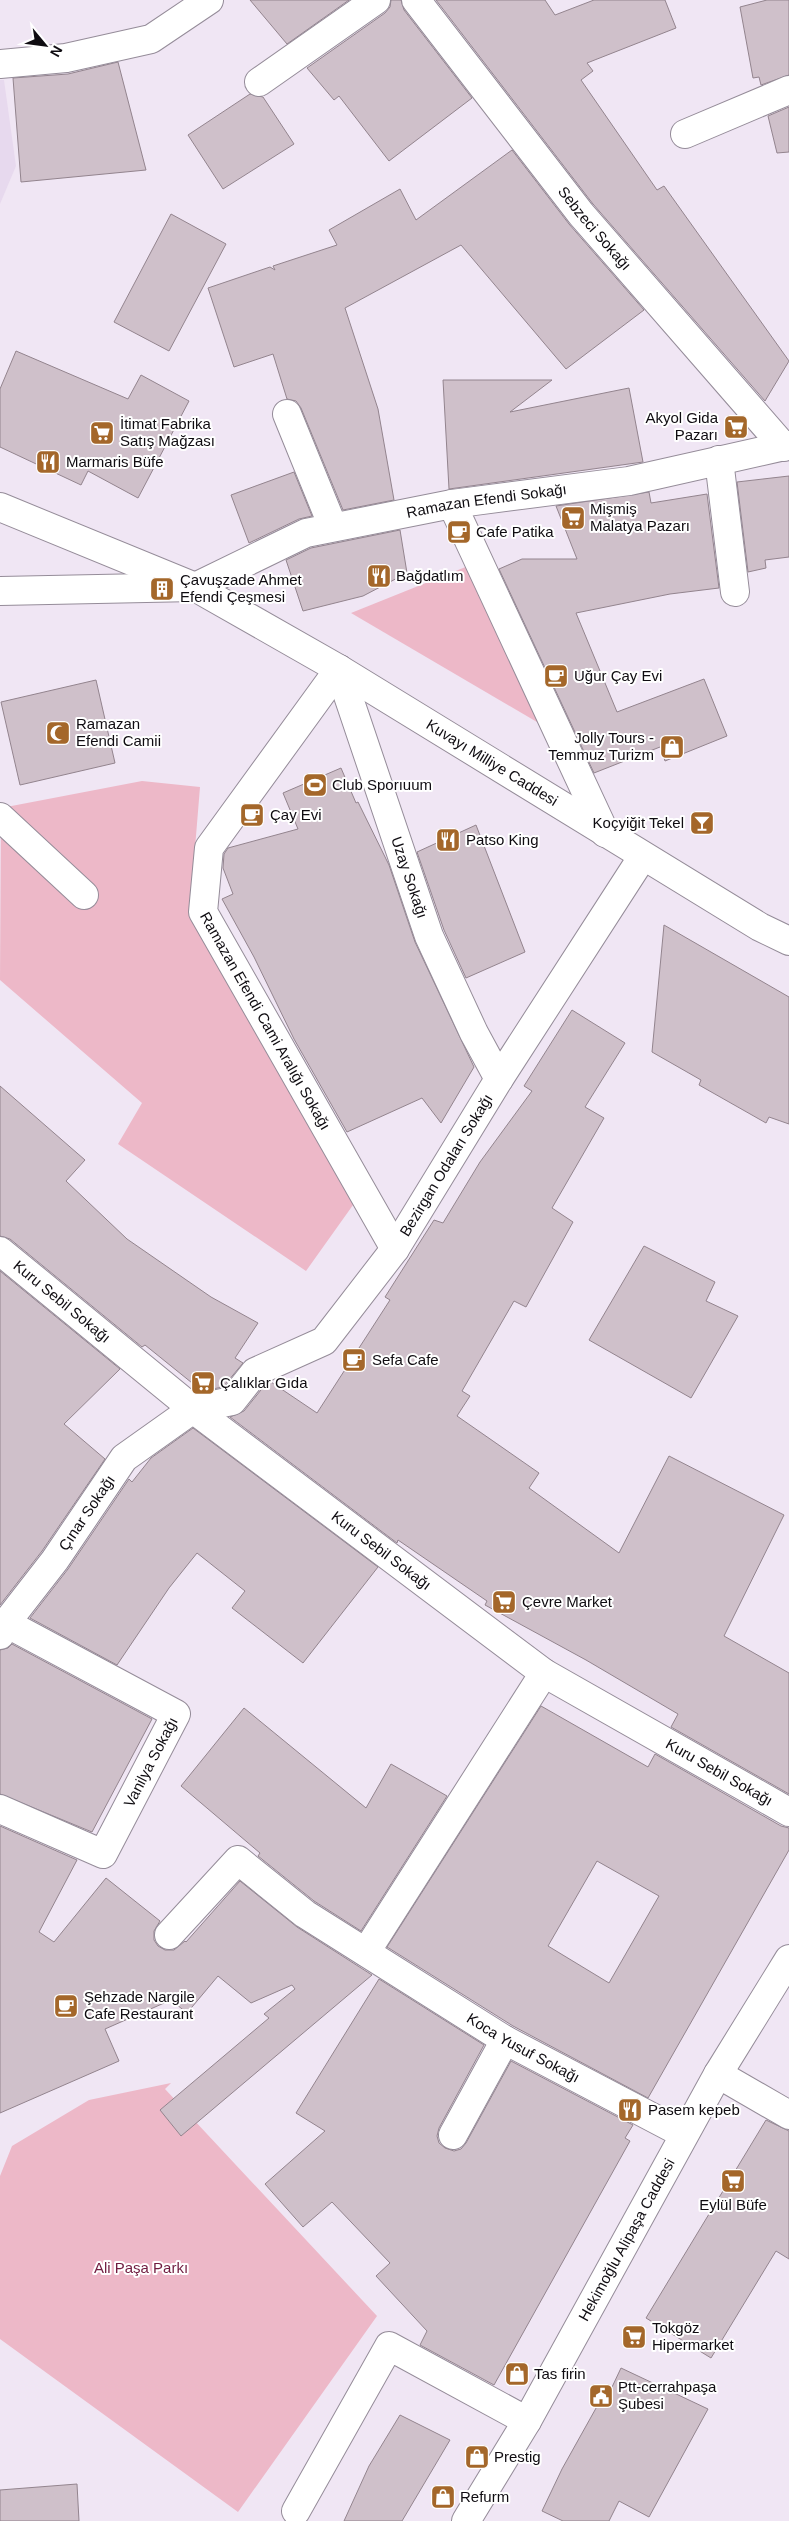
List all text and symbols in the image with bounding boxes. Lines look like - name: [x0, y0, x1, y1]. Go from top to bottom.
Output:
- north arrow: [20, 20, 70, 70]
- text: N: [47, 43, 66, 60]
- street label: Sebzeci Sokağı: [555, 183, 635, 273]
- place label: Akyol Gida Pazarı: [645, 409, 719, 443]
- supermarket icon: Akyol Gida Pazarı: [723, 414, 749, 440]
- place label: İtimat Fabrika Satış Mağzası: [120, 415, 215, 449]
- supermarket icon: İtimat Fabrika Satış Mağzası: [89, 420, 115, 446]
- restaurant icon: Marmaris Büfe: [35, 449, 61, 475]
- place label: Marmaris Büfe: [66, 453, 164, 470]
- street label: Ramazan Efendi Sokağı: [405, 480, 568, 521]
- place label: Mişmiş Malatya Pazarı: [590, 500, 690, 534]
- supermarket icon: Mişmiş Malatya Pazarı: [560, 505, 586, 531]
- cafe icon: Cafe Patika: [446, 519, 472, 545]
- place label: Cafe Patika: [476, 523, 554, 540]
- restaurant icon: Bağdatlım: [366, 563, 392, 589]
- place label: Bağdatlım: [396, 567, 464, 584]
- place label: Çavuşzade Ahmet Efendi Çeşmesi: [180, 571, 303, 605]
- building icon: Çavuşzade Ahmet Efendi Çeşmesi: [149, 576, 175, 602]
- cafe icon: Uğur Çay Evi: [543, 663, 569, 689]
- place label: Uğur Çay Evi: [574, 667, 662, 684]
- place label: Ramazan Efendi Camii: [76, 715, 161, 749]
- street label: Kuvayı Milliye Caddesi: [424, 716, 561, 809]
- mosque icon: Ramazan Efendi Camii: [45, 720, 71, 746]
- place label: Jolly Tours - Temmuz Turizm: [548, 729, 654, 763]
- shop icon: Jolly Tours - Temmuz Turizm: [659, 734, 685, 760]
- sports icon: Club Sporıuum: [302, 772, 328, 798]
- place label: Club Sporıuum: [332, 776, 432, 793]
- cafe icon: Çay Evi: [239, 802, 265, 828]
- place label: Çay Evi: [270, 806, 322, 823]
- bar icon: Koçyiğit Tekel: [689, 810, 715, 836]
- place label: Koçyiğit Tekel: [593, 814, 684, 831]
- restaurant icon: Patso King: [435, 827, 461, 853]
- place label: Patso King: [466, 831, 539, 848]
- street label: Uzay Sokağı: [388, 834, 431, 920]
- street label: Ramazan Efendi Cami Aralığı Sokağı: [197, 909, 334, 1133]
- street label: Bezirgan Odaları Sokağı: [396, 1091, 496, 1239]
- street label: Kuru Sebil Sokağı: [10, 1257, 114, 1346]
- cafe icon: Sefa Cafe: [341, 1347, 367, 1373]
- place label: Sefa Cafe: [372, 1351, 439, 1368]
- supermarket icon: Çalıklar Gıda: [190, 1370, 216, 1396]
- place label: Çalıklar Gıda: [220, 1374, 308, 1391]
- street label: Çınar Sokağı: [55, 1472, 118, 1554]
- street label: Kuru Sebil Sokağı: [328, 1507, 435, 1593]
- supermarket icon: Çevre Market: [491, 1589, 517, 1615]
- place label: Çevre Market: [522, 1593, 613, 1610]
- street label: Vanilya Sokağı: [120, 1714, 181, 1810]
- street label: Kuru Sebil Sokağı: [663, 1735, 776, 1809]
- place label: Şehzade Nargile Cafe Restaurant: [84, 1988, 195, 2022]
- cafe icon: Şehzade Nargile Cafe Restaurant: [53, 1993, 79, 2019]
- street label: Koca Yusuf Sokağı: [464, 2009, 583, 2086]
- restaurant icon: Pasem kepeb: [617, 2097, 643, 2123]
- place label: Pasem kepeb: [648, 2101, 740, 2118]
- street label: Hekimoğlu Alipaşa Caddesi: [575, 2155, 678, 2324]
- supermarket icon: Eylül Büfe: [720, 2168, 746, 2194]
- place label: Eylül Büfe: [699, 2196, 767, 2213]
- park label: Ali Paşa Parkı: [94, 2259, 188, 2276]
- place label: Tokgöz Hipermarket: [652, 2319, 735, 2353]
- supermarket icon: Tokgöz Hipermarket: [621, 2324, 647, 2350]
- shop icon: Tas firin: [504, 2361, 530, 2387]
- place label: Tas firin: [534, 2365, 586, 2382]
- place label: Ptt-cerrahpaşa Şubesi: [618, 2378, 717, 2412]
- public building icon: Ptt-cerrahpaşa Şubesi: [588, 2383, 614, 2409]
- shop icon: Prestig: [464, 2444, 490, 2470]
- place label: Prestig: [494, 2448, 541, 2465]
- shop icon: Refurm: [430, 2484, 456, 2510]
- place label: Refurm: [460, 2488, 509, 2505]

